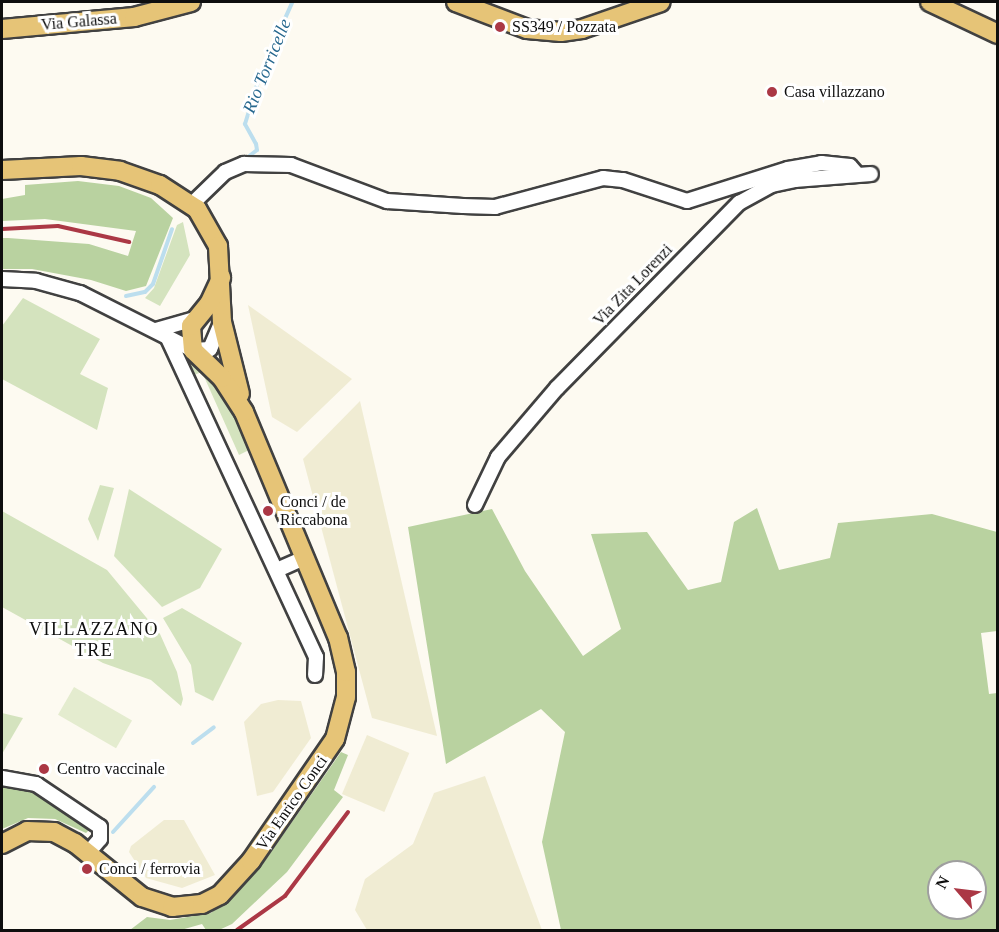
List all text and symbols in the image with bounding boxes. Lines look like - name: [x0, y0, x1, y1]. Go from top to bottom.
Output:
- street label: Via Galassa: [40, 9, 118, 35]
- water label: Rio Torricelle: [238, 16, 296, 116]
- place label: SS349 / Pozzata: [512, 17, 616, 37]
- marker: SS349 / Pozzata: [493, 20, 507, 34]
- place label: Casa villazzano: [784, 82, 885, 102]
- marker: Casa villazzano: [765, 85, 779, 99]
- street label: Via Zita Lorenzi: [589, 240, 677, 330]
- place label: Conci / de Riccabona: [280, 492, 348, 530]
- marker: Conci / de Riccabona: [261, 504, 275, 518]
- district label: VILLAZZANO TRE: [29, 619, 159, 662]
- street label: Via Enrico Conci: [252, 752, 332, 854]
- place label: Centro vaccinale: [57, 759, 165, 779]
- marker: Centro vaccinale: [35, 760, 53, 778]
- place label: Conci / ferrovia: [99, 859, 200, 879]
- north arrow: [927, 860, 987, 920]
- marker: Conci / ferrovia: [80, 862, 94, 876]
- text: N: [932, 873, 953, 891]

